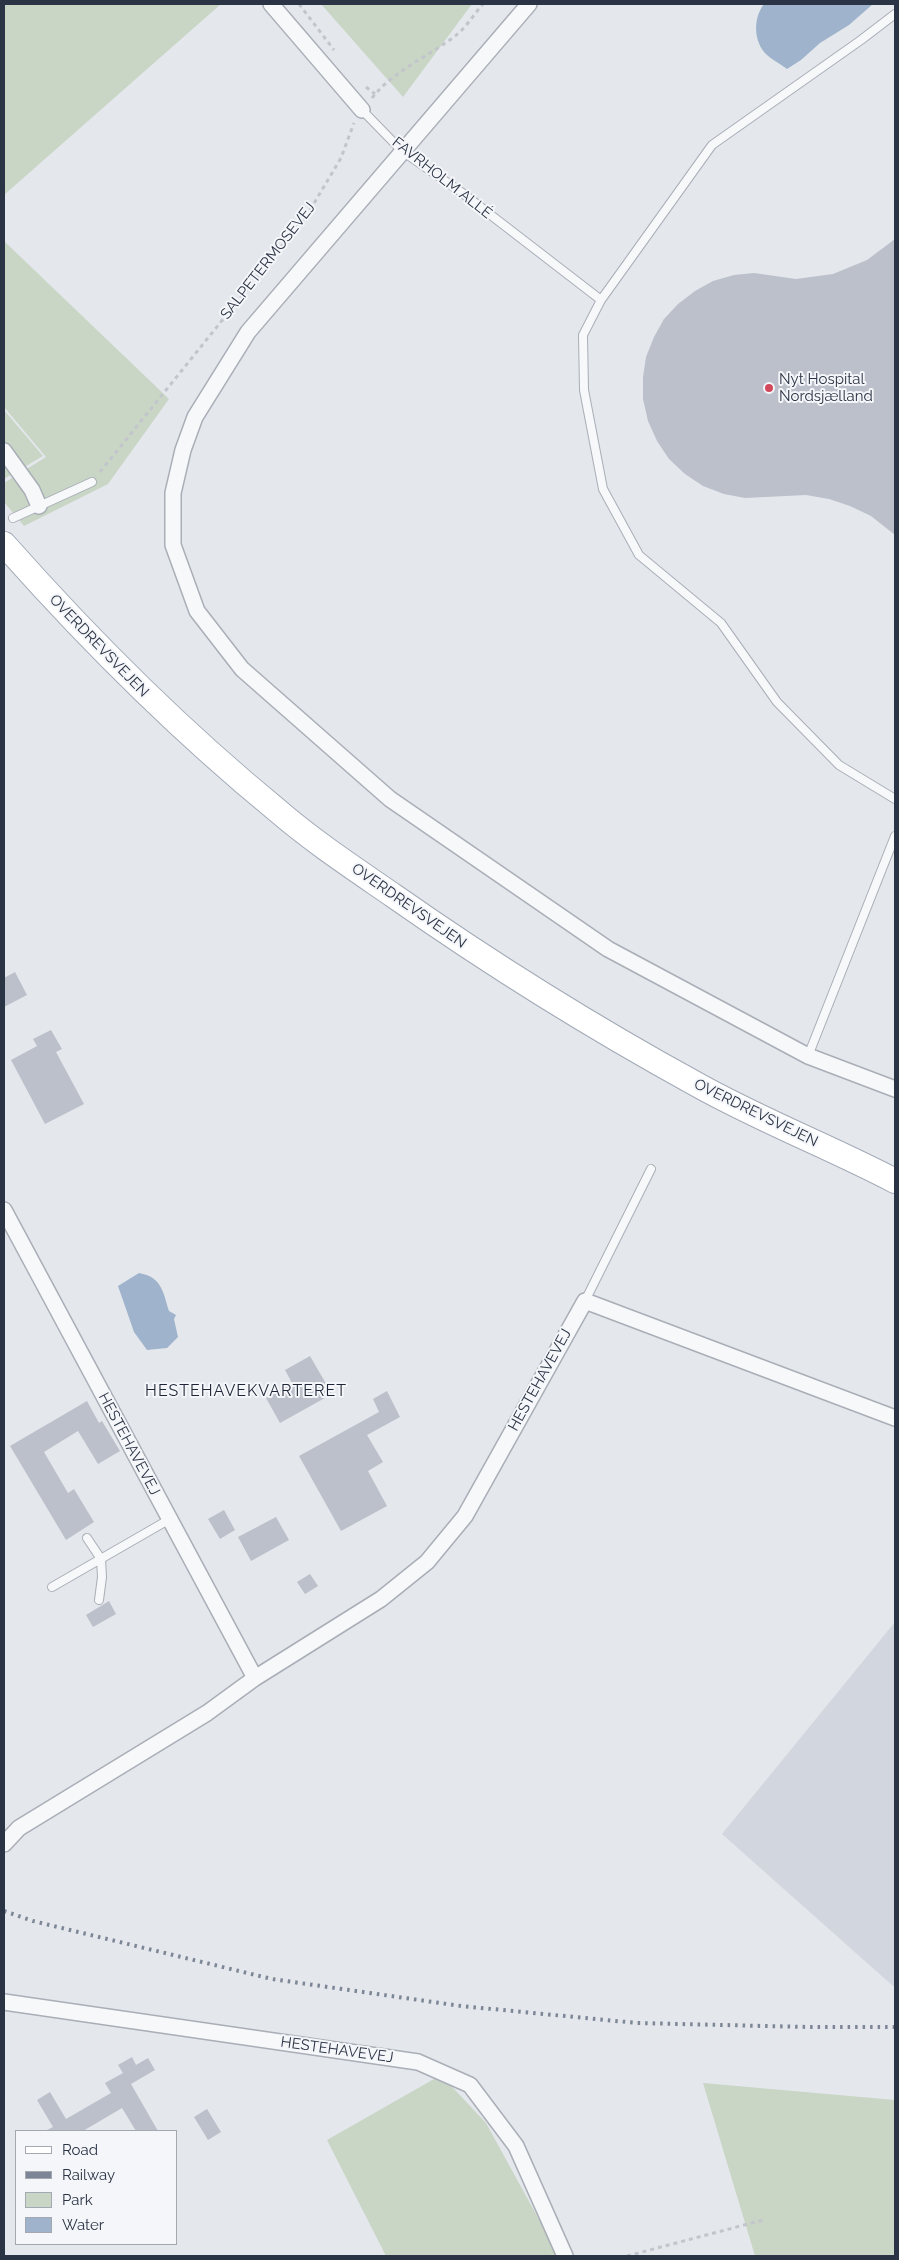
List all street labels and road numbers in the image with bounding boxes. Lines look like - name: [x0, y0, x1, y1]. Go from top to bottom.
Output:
- street label: FAVRHOLM ALLÉ: [388, 133, 496, 223]
- street label: SALPETERMOSEVEJ: [217, 199, 319, 323]
- street label: OVERDREVSVEJEN: [45, 591, 153, 701]
- street label: OVERDREVSVEJEN: [348, 860, 470, 952]
- street label: OVERDREVSVEJEN: [691, 1075, 821, 1151]
- street label: HESTEHAVEVEJ: [505, 1326, 575, 1434]
- street label: HESTEHAVEVEJ: [94, 1390, 164, 1498]
- street label: HESTEHAVEVEJ: [279, 2033, 395, 2067]

